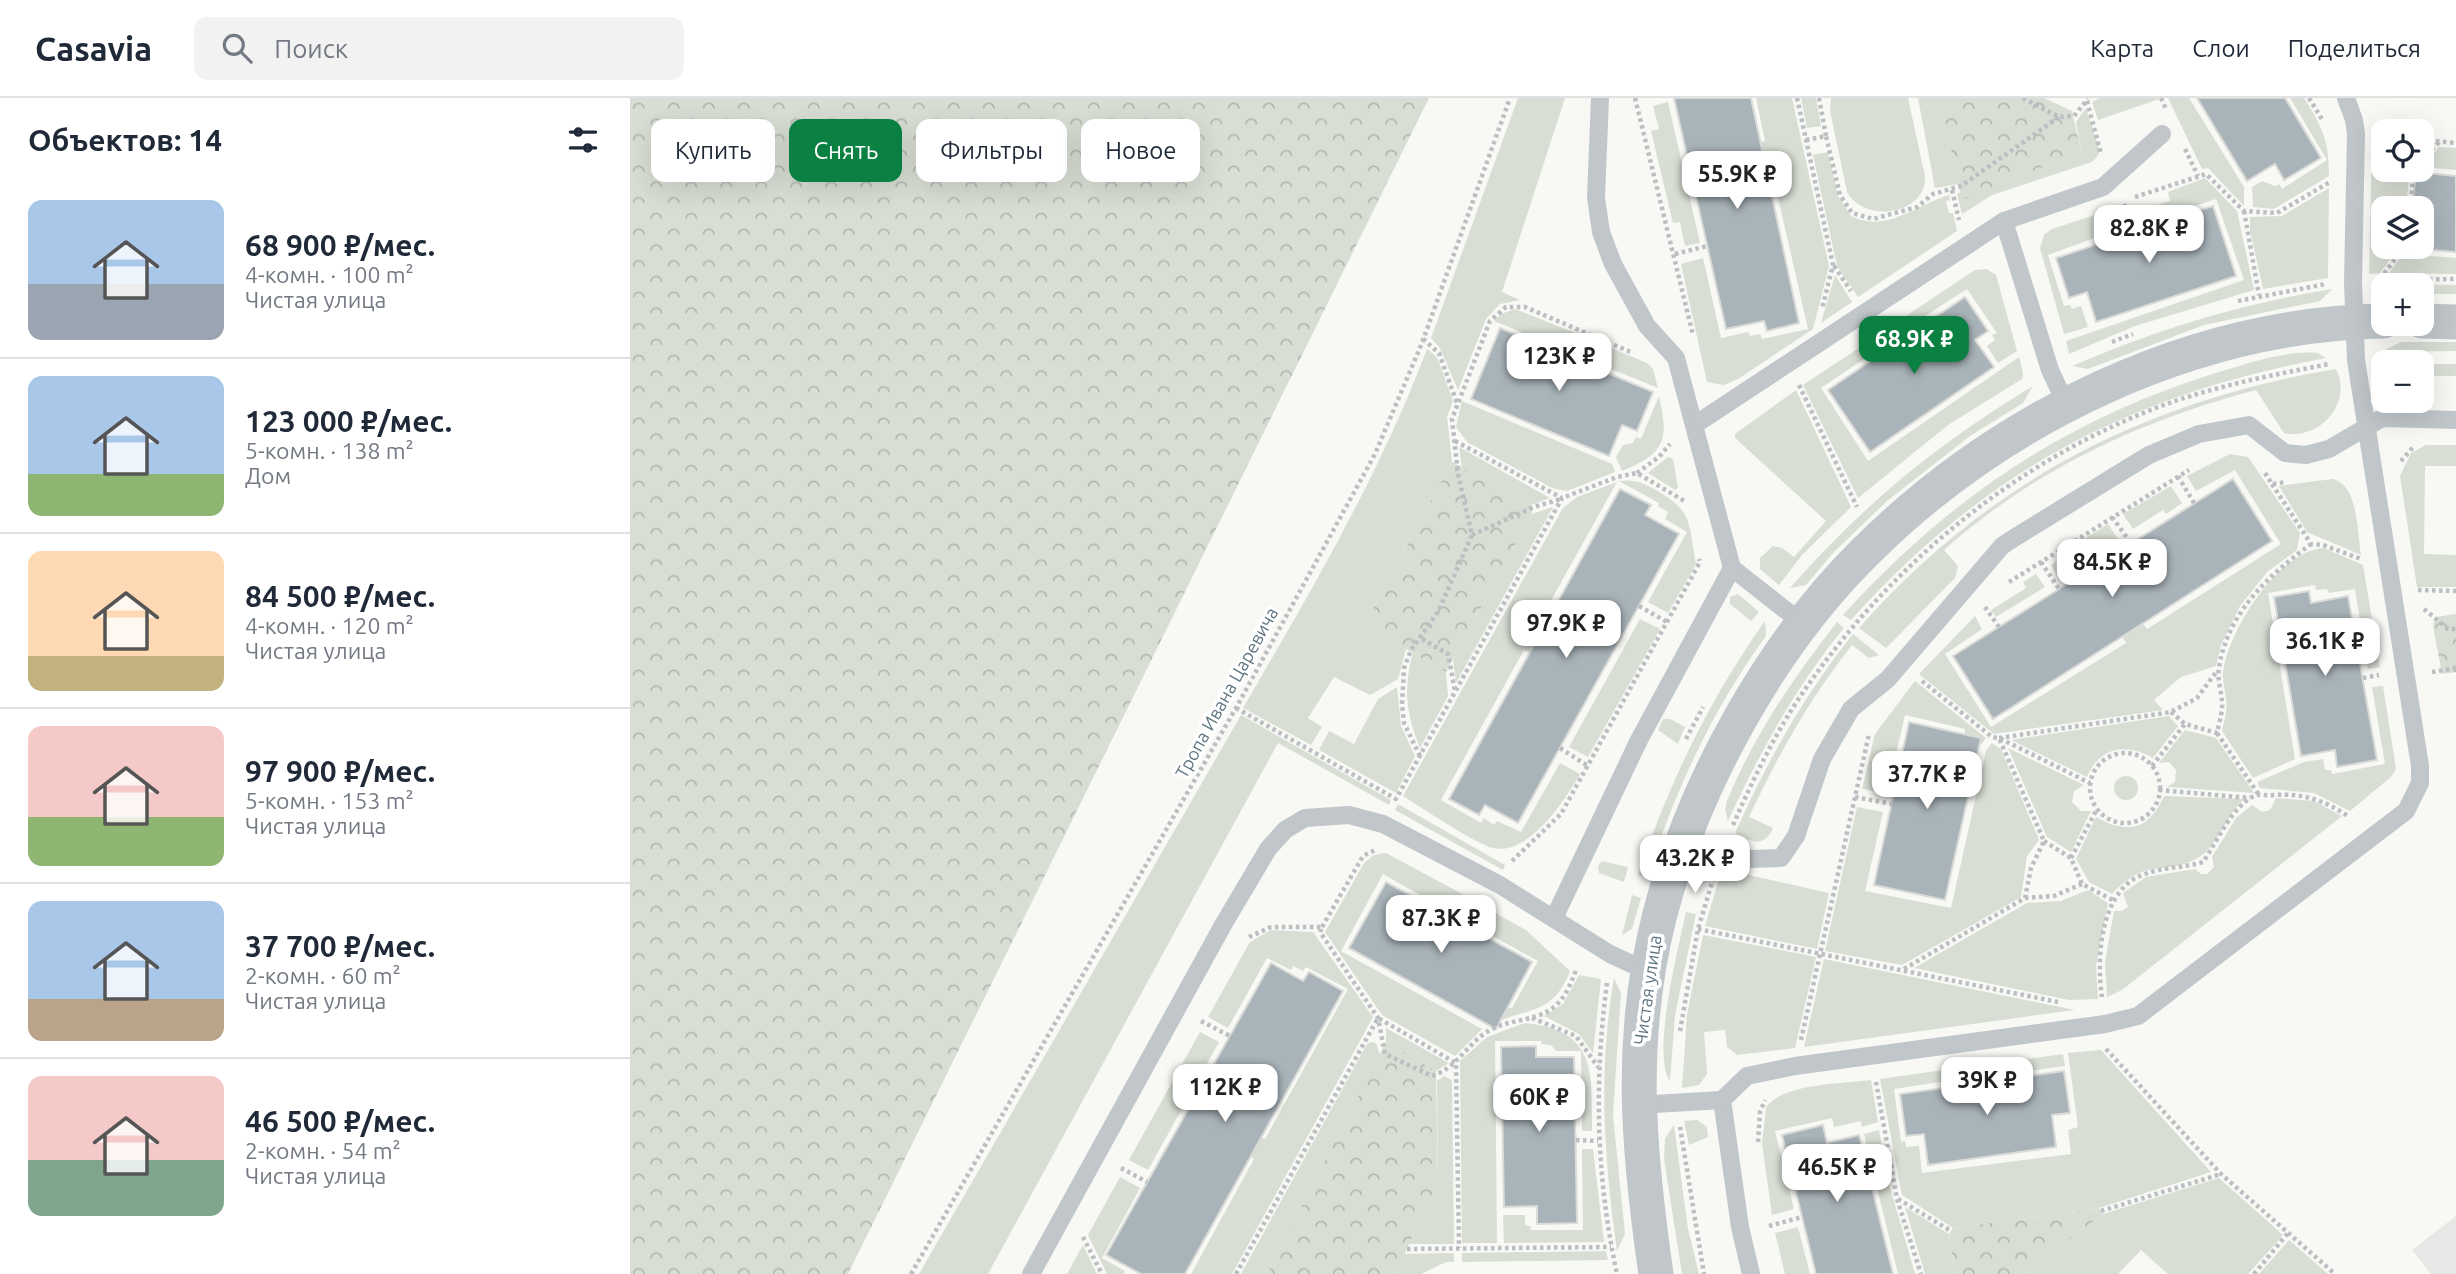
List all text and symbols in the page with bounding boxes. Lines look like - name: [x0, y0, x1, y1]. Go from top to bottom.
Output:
- search box: [194, 17, 684, 80]
- icon: search: [218, 29, 256, 67]
- text: Casavia: [35, 30, 152, 67]
- text: Поиск: [274, 34, 348, 63]
- text: Карта: [2090, 35, 2154, 62]
- text: Слои: [2192, 35, 2250, 62]
- text: Поделиться: [2288, 35, 2421, 62]
- chip: Купить: [651, 119, 775, 182]
- chip: Снять: [789, 119, 902, 182]
- chip: Фильтры: [916, 119, 1067, 182]
- chip: Новое: [1081, 119, 1200, 182]
- map controls: [2371, 119, 2434, 413]
- button: locate: [2371, 119, 2434, 182]
- icon: filters: [564, 121, 602, 159]
- text: Объектов: 14: [28, 123, 222, 157]
- pin: 55.9K ₽: [1672, 152, 1802, 211]
- text: 55.9K ₽: [1698, 161, 1776, 186]
- button: layers: [2371, 196, 2434, 259]
- pin: 82.8K ₽: [2084, 206, 2214, 265]
- text: 82.8K ₽: [2110, 215, 2188, 240]
- icon: home: [84, 228, 168, 312]
- text: 68 900 ₽/мес.: [245, 228, 435, 262]
- text: 4-комн. · 100 m²: [245, 262, 414, 287]
- button: +: [2371, 273, 2434, 336]
- text: Чистая улица: [245, 287, 386, 312]
- pin: 68.9K ₽: [1849, 316, 1979, 376]
- text: 68.9K ₽: [1875, 326, 1953, 351]
- pin: 123K ₽: [1502, 334, 1616, 393]
- text: 123K ₽: [1523, 343, 1595, 368]
- button: −: [2371, 350, 2434, 413]
- icon: home: [84, 404, 168, 488]
- text: 123 000 ₽/мес.: [245, 404, 452, 438]
- text: 5-комн. · 138 m²: [245, 438, 414, 463]
- text: Дом: [245, 463, 291, 488]
- pin: 84.5K ₽: [2047, 540, 2177, 599]
- text: 84.5K ₽: [2073, 549, 2151, 574]
- icon: home: [84, 579, 168, 663]
- text: 84 500 ₽/мес.: [245, 579, 435, 613]
- pin: 97.9K ₽: [1501, 601, 1631, 660]
- street label: Тропа Ивана Царевича: [1171, 604, 1281, 781]
- text: 97.9K ₽: [1527, 610, 1605, 635]
- text: 4-комн. · 120 m²: [245, 613, 414, 638]
- pin: 36.1K ₽: [2260, 618, 2390, 678]
- text: 36.1K ₽: [2286, 628, 2364, 653]
- text: Чистая улица: [245, 638, 386, 663]
- pin: 37.7K ₽: [1862, 752, 1992, 811]
- icon: home: [84, 754, 168, 838]
- text: 97 900 ₽/мес.: [245, 754, 435, 788]
- text: 37.7K ₽: [1888, 761, 1966, 786]
- text: 5-комн. · 153 m²: [245, 788, 414, 813]
- text: Чистая улица: [245, 813, 386, 838]
- pin: 43.2K ₽: [1630, 836, 1760, 895]
- text: 43.2K ₽: [1656, 845, 1734, 870]
- pin: 87.3K ₽: [1376, 896, 1506, 955]
- text: 87.3K ₽: [1402, 905, 1480, 930]
- icon: home: [84, 929, 168, 1013]
- text: 37 700 ₽/мес.: [245, 929, 435, 963]
- street label: Чистая улица: [1629, 934, 1665, 1046]
- text: 2-комн. · 60 m²: [245, 963, 401, 988]
- text: Чистая улица: [245, 988, 386, 1013]
- pin: 39K ₽: [1938, 1058, 2036, 1117]
- pin: 112K ₽: [1168, 1065, 1282, 1124]
- text: 39K ₽: [1957, 1067, 2017, 1092]
- text: 112K ₽: [1189, 1074, 1261, 1099]
- pin: 60K ₽: [1490, 1074, 1588, 1134]
- text: 60K ₽: [1509, 1084, 1569, 1109]
- icon: home: [84, 1104, 168, 1188]
- text: 46 500 ₽/мес.: [245, 1104, 435, 1138]
- text: 2-комн. · 54 m²: [245, 1138, 401, 1163]
- pin: 46.5K ₽: [1772, 1144, 1902, 1204]
- text: 46.5K ₽: [1798, 1154, 1876, 1179]
- text: Чистая улица: [245, 1163, 386, 1188]

